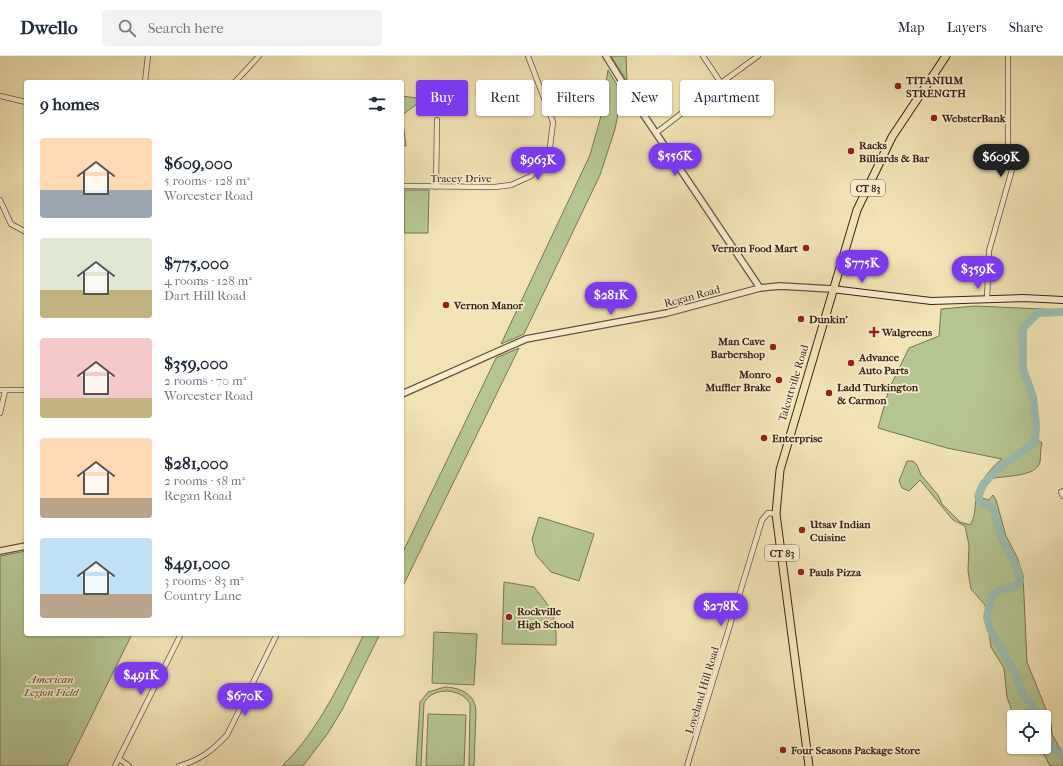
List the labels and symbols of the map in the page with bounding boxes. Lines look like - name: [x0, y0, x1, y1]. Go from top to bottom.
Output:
- place label: TITANIUM STRENGTH: [905, 74, 966, 100]
- marker: TITANIUM STRENGTH: [893, 81, 903, 91]
- place label: WebsterBank: [941, 112, 1006, 125]
- marker: WebsterBank: [929, 113, 939, 123]
- place label: Racks Billiards & Bar: [859, 139, 929, 165]
- pin: $556K: [647, 143, 703, 177]
- pin: $609K: [973, 144, 1029, 178]
- marker: Racks Billiards & Bar: [846, 146, 856, 156]
- pin: $963K: [510, 147, 566, 181]
- street label: Tracey Drive: [430, 172, 492, 185]
- road number: CT 83: [851, 180, 885, 196]
- place label: Vernon Food Mart: [711, 242, 799, 255]
- marker: Vernon Food Mart: [801, 243, 811, 253]
- pin: $775K: [834, 250, 890, 284]
- pin: $359K: [950, 256, 1006, 290]
- pin: $281K: [583, 282, 639, 316]
- street label: Regan Road: [663, 283, 723, 310]
- place label: Vernon Manor: [453, 299, 523, 312]
- marker: Vernon Manor: [441, 300, 451, 310]
- place label: Dunkin': [808, 313, 848, 326]
- marker: Dunkin': [796, 314, 806, 324]
- place label: Walgreens: [881, 326, 932, 339]
- marker: Walgreens: [869, 327, 879, 337]
- place label: Man Cave Barbershop: [711, 335, 766, 361]
- marker: Man Cave Barbershop: [768, 342, 778, 352]
- street label: Talcottville Road: [776, 342, 812, 423]
- place label: Advance Auto Parts: [858, 351, 908, 377]
- marker: Advance Auto Parts: [846, 358, 856, 368]
- place label: Monro Muffler Brake: [704, 368, 772, 394]
- marker: Monro Muffler Brake: [774, 375, 784, 385]
- place label: Ladd Turkington & Carmon: [837, 381, 919, 407]
- marker: Ladd Turkington & Carmon: [824, 388, 834, 398]
- place label: Enterprise: [772, 432, 823, 445]
- marker: Enterprise: [759, 433, 769, 443]
- place label: Utsav Indian Cuisine: [809, 518, 871, 544]
- marker: Utsav Indian Cuisine: [797, 525, 807, 535]
- road number: CT 83: [765, 545, 799, 561]
- place label: Pauls Pizza: [809, 566, 862, 579]
- marker: Pauls Pizza: [796, 567, 806, 577]
- pin: $278K: [693, 593, 749, 627]
- place label: Rockville High School: [517, 605, 575, 631]
- marker: Rockville High School: [504, 612, 514, 622]
- street label: Loveland Hill Road: [683, 644, 722, 735]
- pin: $491K: [113, 662, 169, 696]
- park label: American Legion Field: [23, 673, 80, 699]
- pin: $670K: [217, 683, 273, 717]
- place label: Four Seasons Package Store: [790, 744, 921, 757]
- marker: Four Seasons Package Store: [778, 745, 788, 755]

